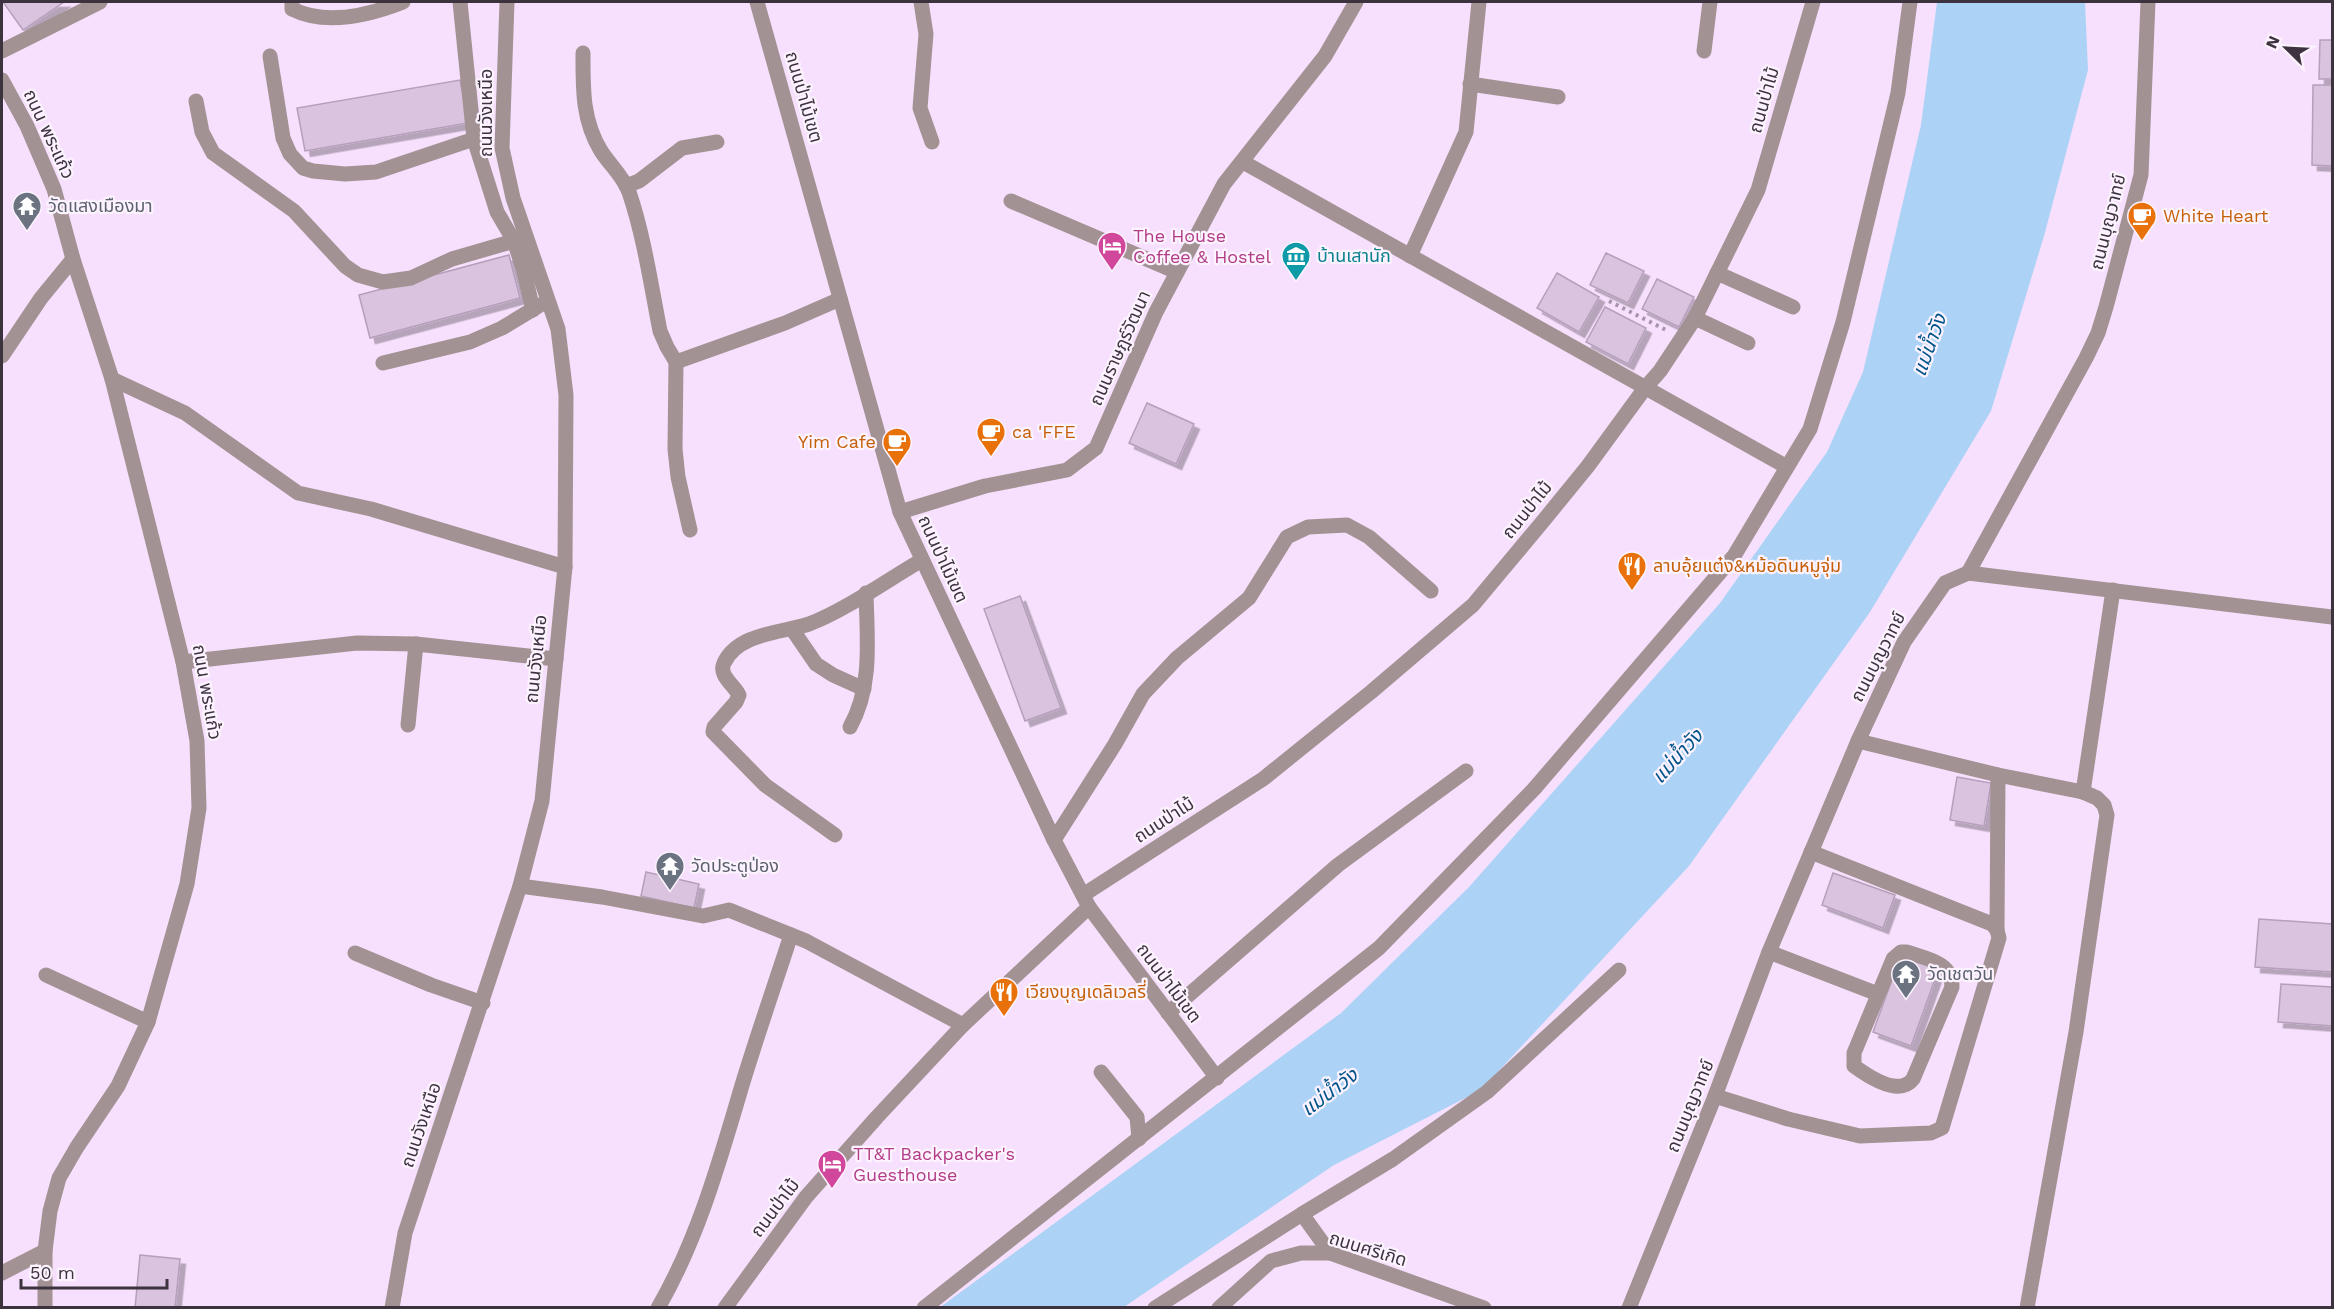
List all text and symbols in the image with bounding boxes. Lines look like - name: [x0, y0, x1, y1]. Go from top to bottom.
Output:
- north arrow: [2256, 18, 2316, 78]
- text: N: [2262, 33, 2284, 51]
- street label: ถนนป่าไม้เขต: [781, 49, 828, 145]
- street label: ถนนป่าไม้: [1744, 64, 1783, 135]
- street label: ถนนวังเหนือ: [475, 69, 496, 157]
- street label: ถนน พระแก้ว: [20, 86, 79, 182]
- street label: ถนนบุญวาทย์: [2085, 172, 2131, 272]
- temple icon: วัดแสงเมืองมา: [11, 190, 43, 232]
- place label: วัดแสงเมืองมา: [48, 195, 153, 216]
- cafe icon: White Heart: [2126, 200, 2158, 242]
- place label: White Heart: [2163, 205, 2269, 226]
- place label: The House Coffee & Hostel: [1133, 225, 1271, 267]
- hotel icon: The House Coffee & Hostel: [1096, 230, 1128, 272]
- museum icon: บ้านเสานัก: [1280, 240, 1312, 282]
- place label: บ้านเสานัก: [1317, 245, 1391, 266]
- street label: ถนนราษฎร์วัฒนา: [1085, 287, 1154, 409]
- water label: แม่น้ำวัง: [1905, 309, 1952, 379]
- cafe icon: ca 'FFE: [975, 416, 1007, 458]
- place label: ca 'FFE: [1012, 421, 1076, 442]
- cafe icon: Yim Cafe: [881, 426, 913, 468]
- place label: Yim Cafe: [798, 431, 876, 452]
- street label: ถนนป่าไม้: [1497, 477, 1556, 543]
- street label: ถนนป่าไม้เขต: [914, 512, 973, 606]
- restaurant icon: ลาบอุ้ยแต๋ง&หม้อดินหมูจุ่ม: [1616, 550, 1648, 592]
- place label: ลาบอุ้ยแต๋ง&หม้อดินหมูจุ่ม: [1653, 555, 1841, 578]
- street label: ถนนบุญวาทย์: [1846, 608, 1910, 706]
- street label: ถนนวังเหนือ: [520, 614, 551, 704]
- street label: ถนน พระแก้ว: [189, 643, 226, 741]
- water label: แม่น้ำวัง: [1645, 722, 1708, 788]
- street label: ถนนป่าไม้: [1130, 792, 1198, 847]
- temple icon: วัดประตูป่อง: [654, 850, 686, 892]
- place label: วัดประตูป่อง: [691, 855, 779, 878]
- street label: ถนนป่าไม้เขต: [1133, 939, 1206, 1027]
- temple icon: วัดเชตวัน: [1890, 958, 1922, 1000]
- place label: วัดเชตวัน: [1927, 963, 1993, 984]
- restaurant icon: เวียงบุญเดลิเวลรี่: [988, 976, 1020, 1018]
- place label: เวียงบุญเดลิเวลรี่: [1025, 979, 1146, 1003]
- street label: ถนนบุญวาทย์: [1661, 1056, 1719, 1156]
- water label: แม่น้ำวัง: [1295, 1061, 1363, 1121]
- street label: ถนนวังเหนือ: [396, 1079, 445, 1170]
- place label: TT&T Backpacker's Guesthouse: [853, 1143, 1015, 1185]
- hotel icon: TT&T Backpacker's Guesthouse: [816, 1148, 848, 1190]
- street label: ถนนป่าไม้: [746, 1174, 803, 1241]
- street label: ถนนศรีเกิด: [1327, 1227, 1410, 1270]
- scale bar: [21, 1252, 166, 1290]
- text: 50 m: [30, 1262, 75, 1283]

